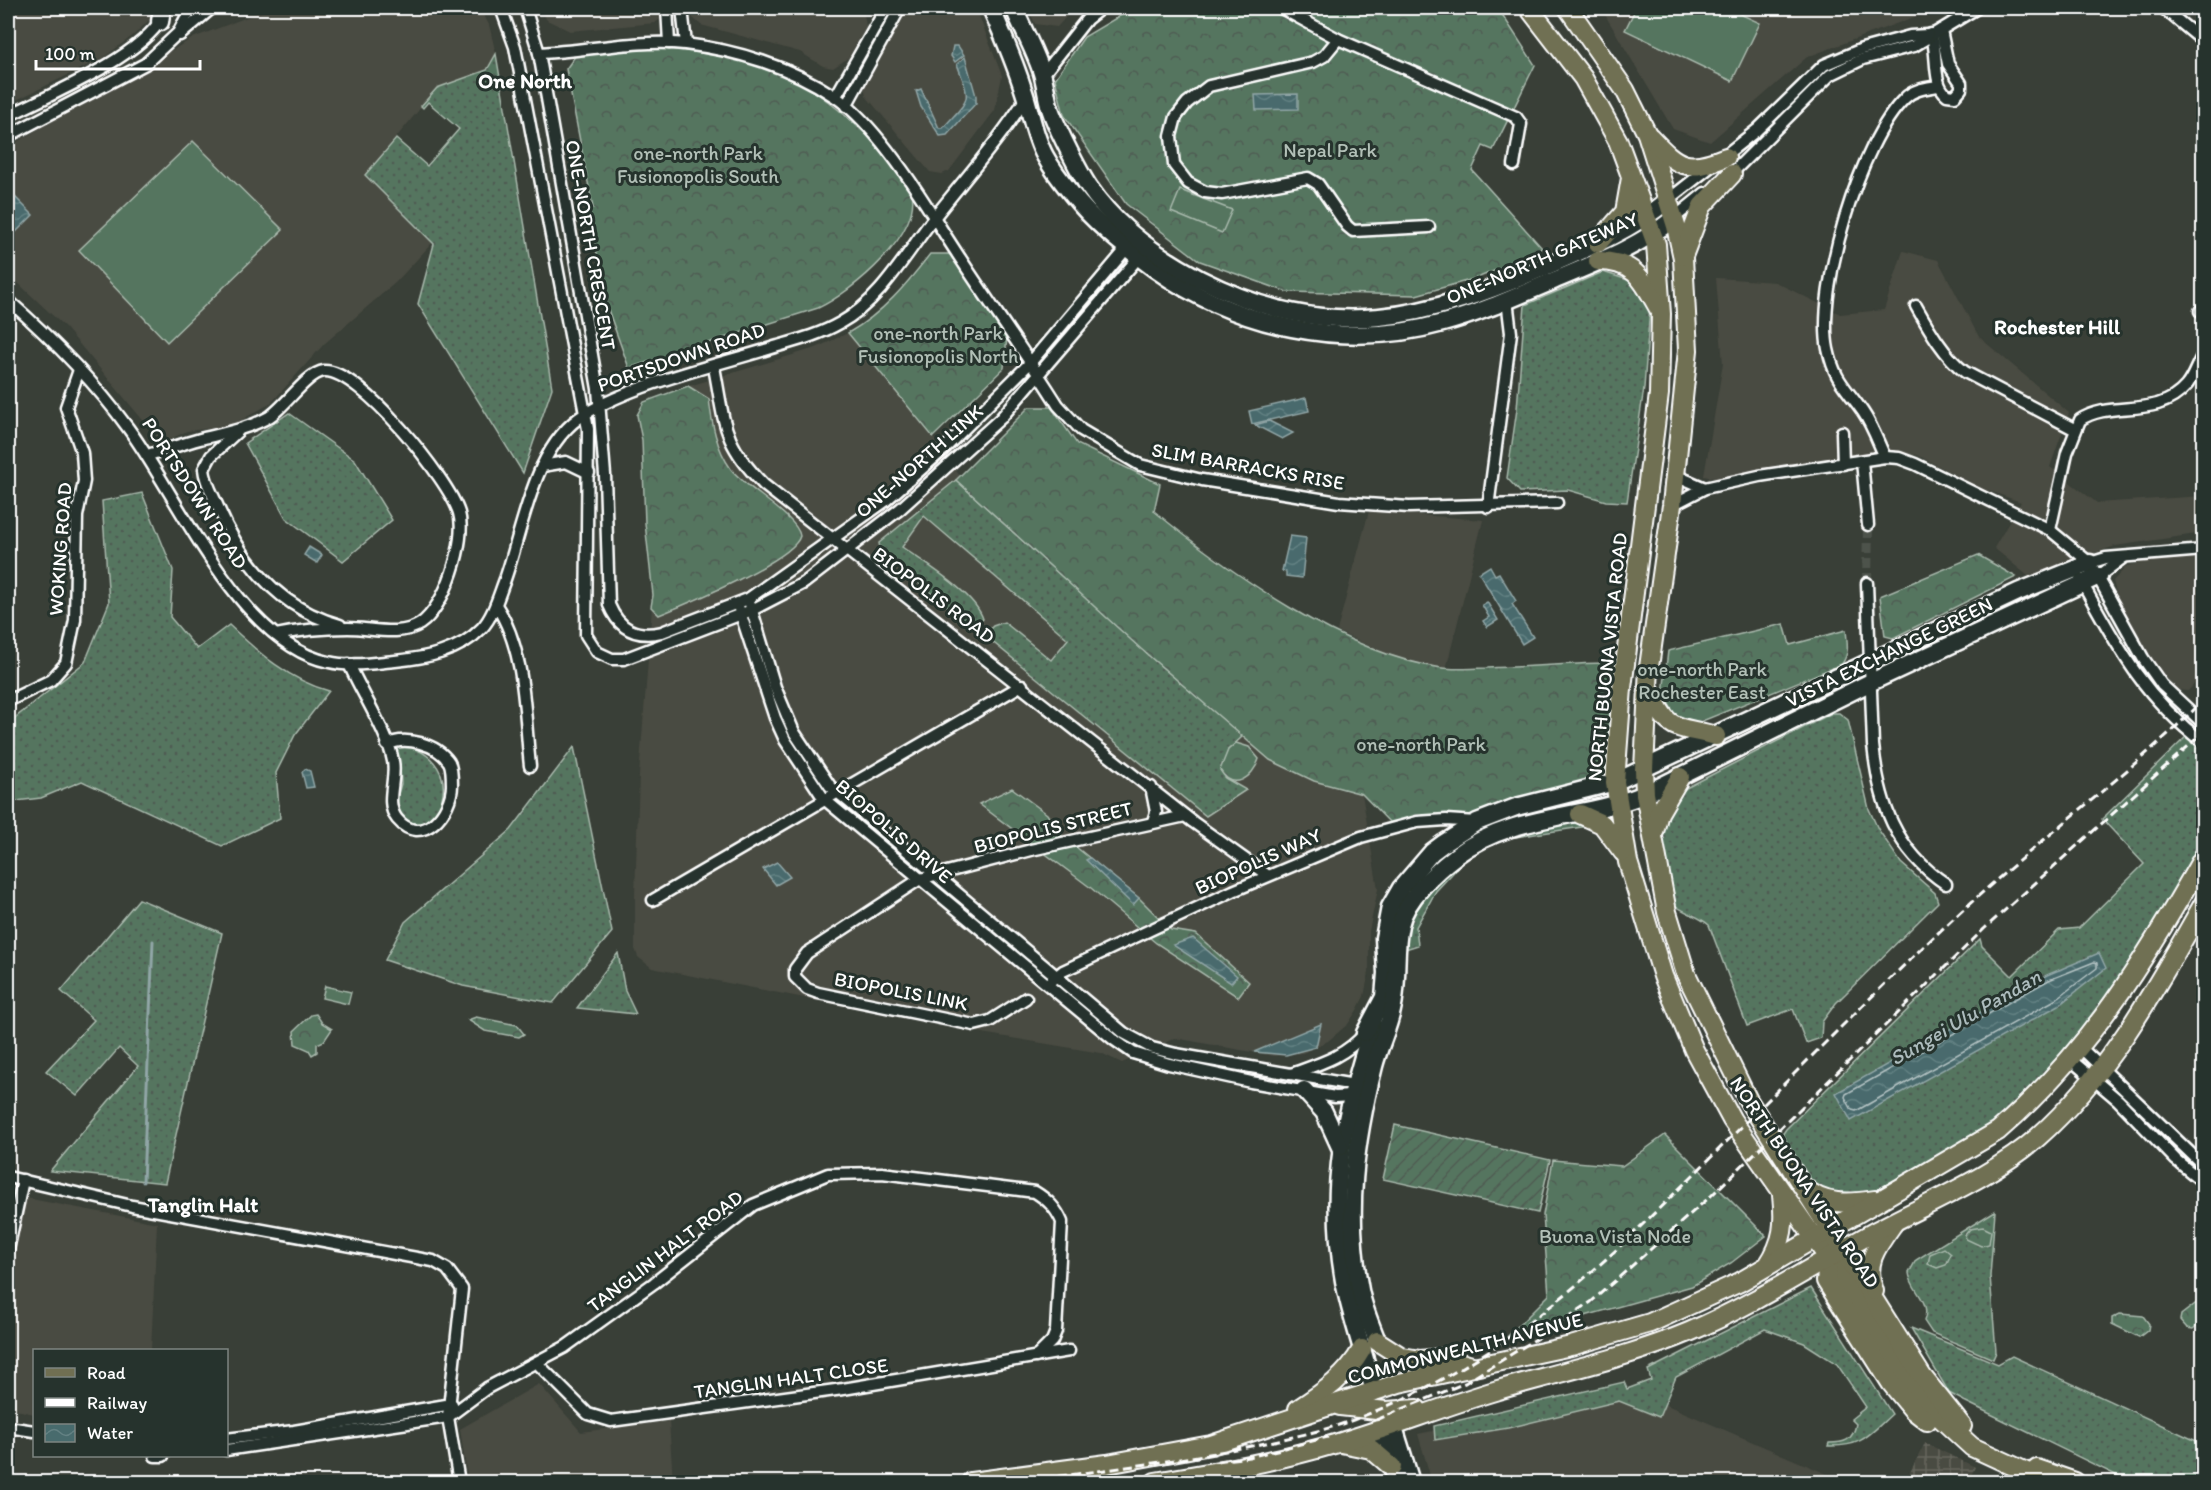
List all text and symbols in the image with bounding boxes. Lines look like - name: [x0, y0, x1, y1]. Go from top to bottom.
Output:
- scale bar: [36, 33, 200, 71]
- text: 100 m: [45, 43, 95, 65]
- district label: One North: [478, 68, 573, 93]
- street label: ONE-NORTH CRESCENT: [561, 138, 621, 352]
- park label: Nepal Park: [1283, 138, 1378, 162]
- park label: one-north Park Fusionopolis South: [617, 141, 779, 188]
- street label: ONE-NORTH GATEWAY: [1442, 206, 1642, 309]
- district label: Rochester Hill: [1994, 314, 2121, 339]
- street label: PORTSDOWN ROAD: [594, 317, 768, 397]
- park label: one-north Park Fusionopolis North: [858, 321, 1018, 368]
- street label: ONE-NORTH LINK: [851, 399, 988, 523]
- street label: PORTSDOWN ROAD: [137, 413, 253, 573]
- street label: SLIM BARRACKS RISE: [1150, 437, 1346, 495]
- street label: WOKING ROAD: [43, 481, 77, 617]
- street label: NORTH BUONA VISTA ROAD: [1582, 531, 1632, 783]
- street label: BIOPOLIS ROAD: [868, 541, 1000, 649]
- street label: VISTA EXCHANGE GREEN: [1782, 591, 1996, 713]
- park label: one-north Park Rochester East: [1637, 657, 1767, 704]
- park label: one-north Park: [1356, 732, 1486, 756]
- street label: BIOPOLIS DRIVE: [831, 774, 957, 888]
- street label: BIOPOLIS STREET: [971, 796, 1135, 858]
- street label: BIOPOLIS WAY: [1191, 822, 1325, 899]
- water label: Sungei Ulu Pandan: [1885, 963, 2046, 1070]
- street label: BIOPOLIS LINK: [832, 966, 970, 1016]
- street label: NORTH BUONA VISTA ROAD: [1725, 1072, 1885, 1292]
- street label: TANGLIN HALT ROAD: [582, 1185, 748, 1317]
- district label: Tanglin Halt: [147, 1192, 258, 1218]
- park label: Buona Vista Node: [1539, 1224, 1691, 1248]
- street label: COMMONWEALTH AVENUE: [1345, 1307, 1585, 1389]
- legend: [33, 1349, 228, 1457]
- street label: TANGLIN HALT CLOSE: [692, 1353, 890, 1403]
- text: Road: [87, 1362, 126, 1384]
- text: Railway: [87, 1392, 148, 1414]
- text: Water: [87, 1422, 133, 1444]

